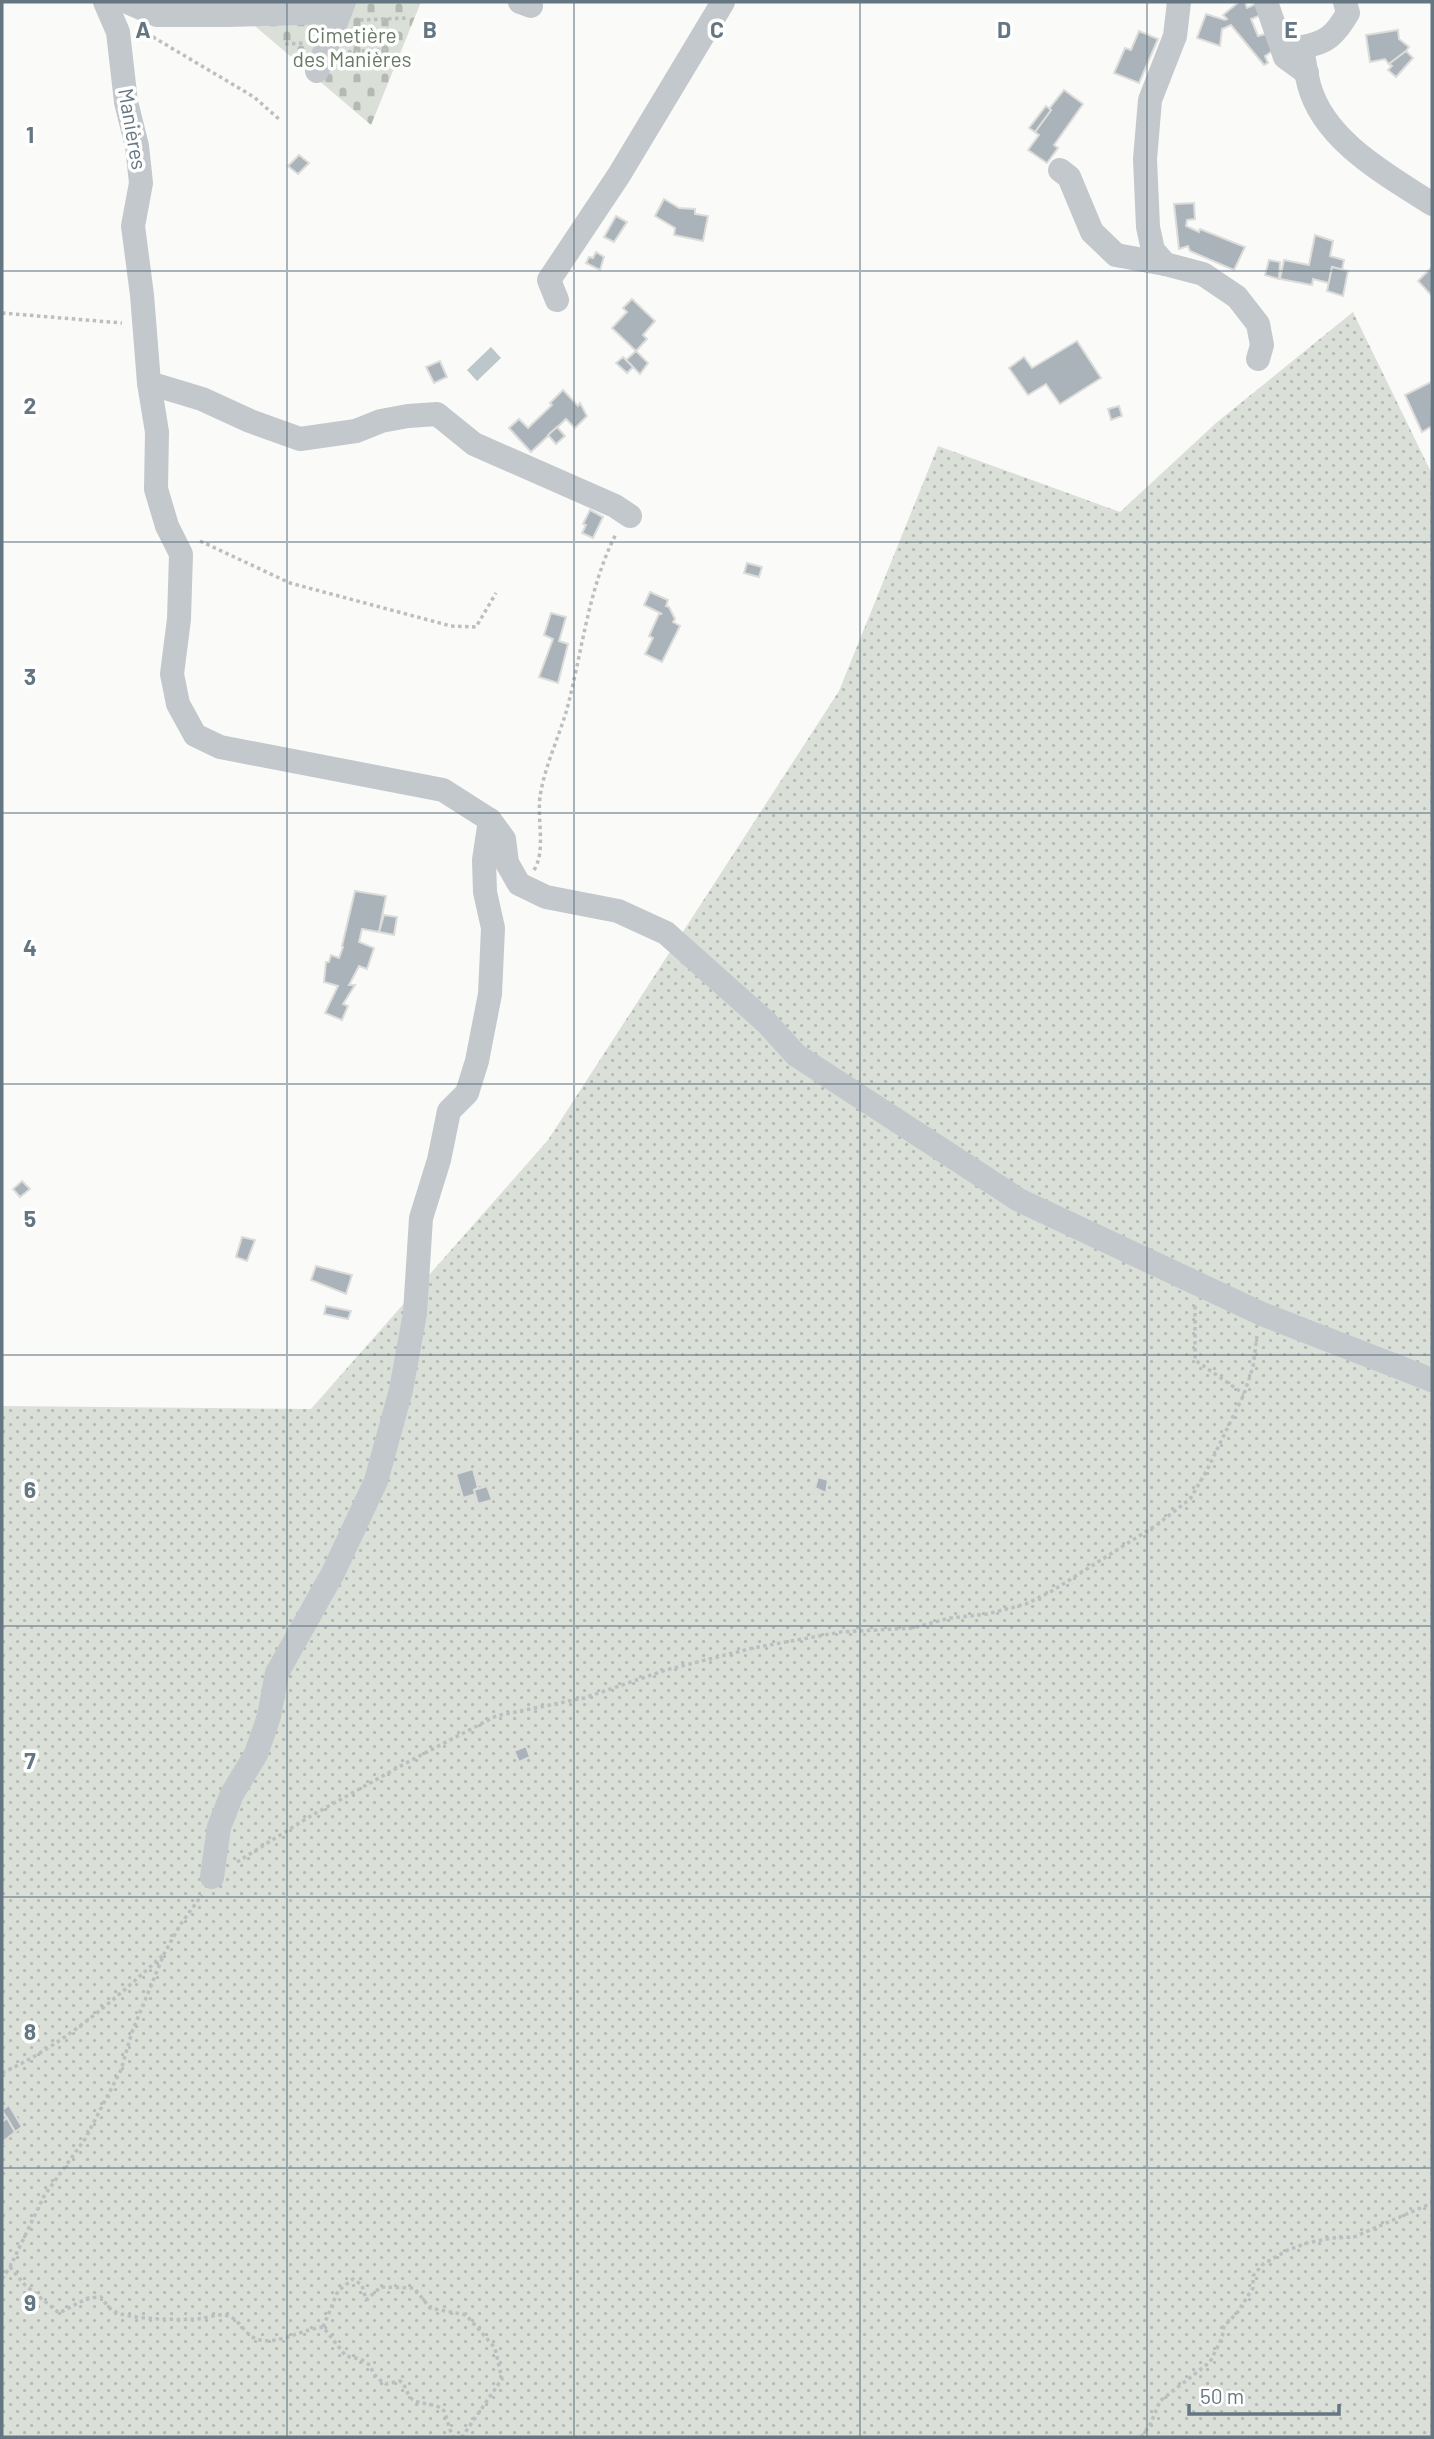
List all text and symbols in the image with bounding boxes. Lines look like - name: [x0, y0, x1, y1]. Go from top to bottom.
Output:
- text: A: [135, 15, 151, 43]
- text: B: [423, 15, 437, 43]
- text: C: [710, 15, 724, 43]
- text: D: [997, 15, 1011, 43]
- text: E: [1284, 15, 1298, 43]
- park label: Cimetière des Manières: [292, 22, 412, 71]
- street label: Manières: [114, 86, 153, 171]
- text: 1: [26, 120, 34, 148]
- text: 2: [24, 391, 36, 419]
- text: 3: [24, 662, 36, 690]
- text: 4: [23, 933, 37, 961]
- text: 5: [24, 1204, 36, 1232]
- text: 6: [24, 1475, 36, 1503]
- text: 7: [24, 1746, 36, 1774]
- text: 8: [24, 2017, 36, 2045]
- text: 9: [24, 2288, 36, 2316]
- scale bar: [1189, 2372, 1340, 2416]
- text: 50 m: [1200, 2383, 1244, 2408]

